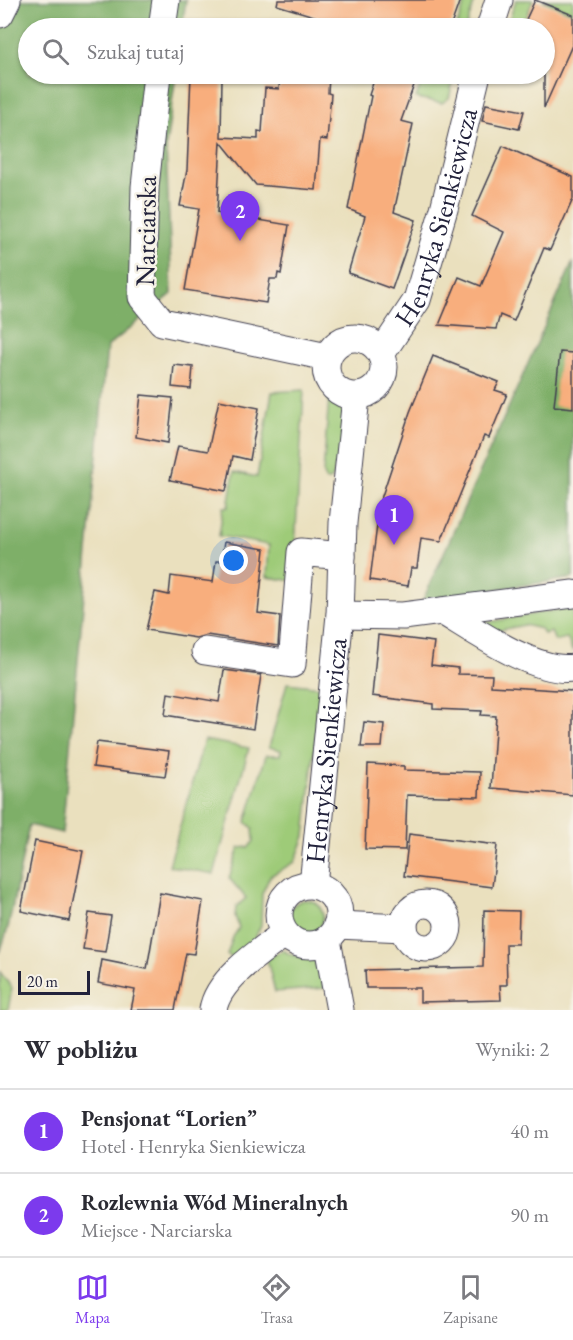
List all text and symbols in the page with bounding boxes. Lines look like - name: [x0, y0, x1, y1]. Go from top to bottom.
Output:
- search box: [18, 18, 555, 84]
- icon: search: [39, 35, 72, 68]
- text: Szukaj tutaj: [87, 37, 184, 66]
- street label: Henryka Sienkiewicza: [386, 104, 485, 333]
- street label: Narciarska: [127, 175, 164, 287]
- pin: 2: [220, 192, 260, 241]
- pin: 1: [374, 496, 414, 545]
- your location: [219, 546, 248, 575]
- street label: Henryka Sienkiewicza: [297, 636, 355, 865]
- scale bar: [18, 968, 90, 996]
- text: 20 m: [27, 971, 58, 992]
- text: W pobliżu: [24, 1032, 138, 1066]
- text: Wyniki: 2: [476, 1036, 549, 1062]
- text: Pensjonat “Lorien”: [81, 1104, 257, 1133]
- text: 1: [38, 1118, 49, 1144]
- text: 40 m: [510, 1118, 549, 1144]
- text: Hotel · Henryka Sienkiewicza: [81, 1133, 306, 1159]
- text: Rozlewnia Wód Mineralnych: [81, 1188, 348, 1217]
- text: 2: [38, 1202, 49, 1228]
- text: 90 m: [510, 1202, 549, 1228]
- text: Miejsce · Narciarska: [81, 1217, 232, 1243]
- tab: Mapa: [75, 1271, 110, 1328]
- tab: Trasa: [260, 1271, 293, 1328]
- tab: Zapisane: [443, 1271, 498, 1328]

